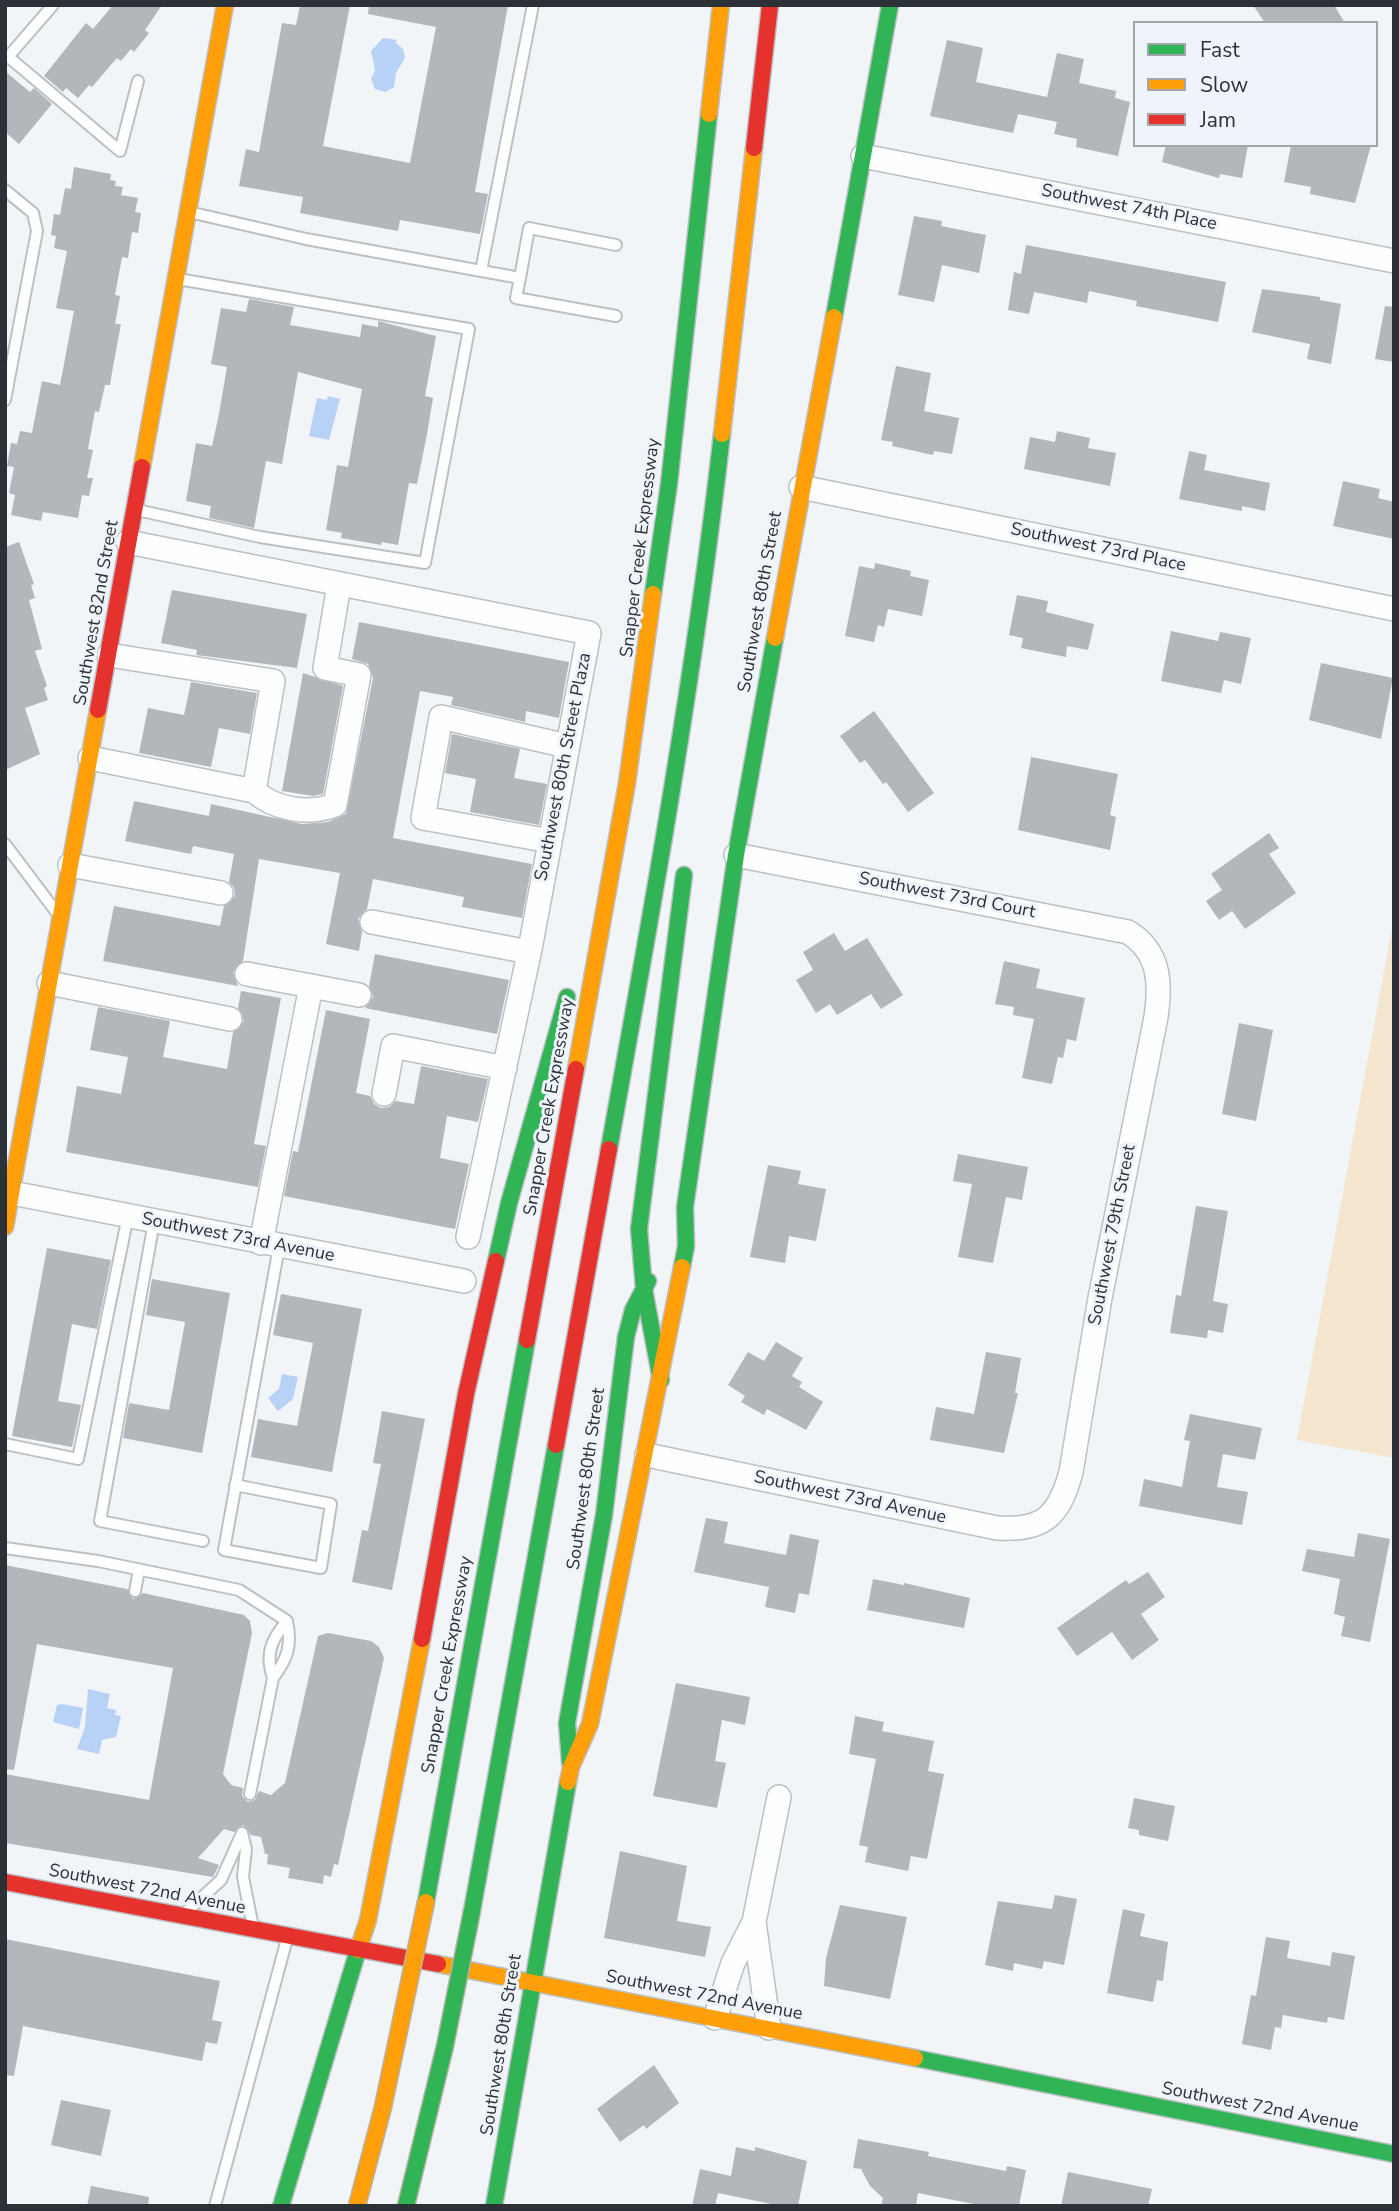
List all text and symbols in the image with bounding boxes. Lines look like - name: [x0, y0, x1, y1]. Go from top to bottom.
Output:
- legend: [1133, 21, 1378, 147]
- text: Fast: [1200, 36, 1240, 64]
- text: Slow: [1200, 71, 1248, 99]
- text: Jam: [1200, 106, 1236, 134]
- street label: Southwest 74th Place: [1039, 180, 1219, 236]
- street label: Snapper Creek Expressway: [617, 437, 665, 659]
- street label: Southwest 80th Street: [734, 510, 788, 694]
- street label: Southwest 82nd Street: [70, 519, 124, 707]
- street label: Southwest 73rd Place: [1008, 519, 1188, 577]
- street label: Southwest 80th Street Plaza: [531, 651, 597, 883]
- street label: Southwest 73rd Court: [857, 868, 1037, 924]
- street label: Snapper Creek Expressway: [520, 996, 580, 1218]
- street label: Southwest 79th Street: [1085, 1143, 1141, 1327]
- street label: Southwest 73rd Avenue: [140, 1209, 336, 1267]
- street label: Southwest 80th Street: [564, 1387, 610, 1571]
- street label: Southwest 73rd Avenue: [752, 1467, 948, 1529]
- street label: Snapper Creek Expressway: [418, 1554, 478, 1776]
- street label: Southwest 72nd Avenue: [47, 1860, 247, 1920]
- street label: Southwest 80th Street: [477, 1953, 527, 2137]
- street label: Southwest 72nd Avenue: [604, 1966, 804, 2026]
- street label: Southwest 72nd Avenue: [1160, 2078, 1360, 2138]

